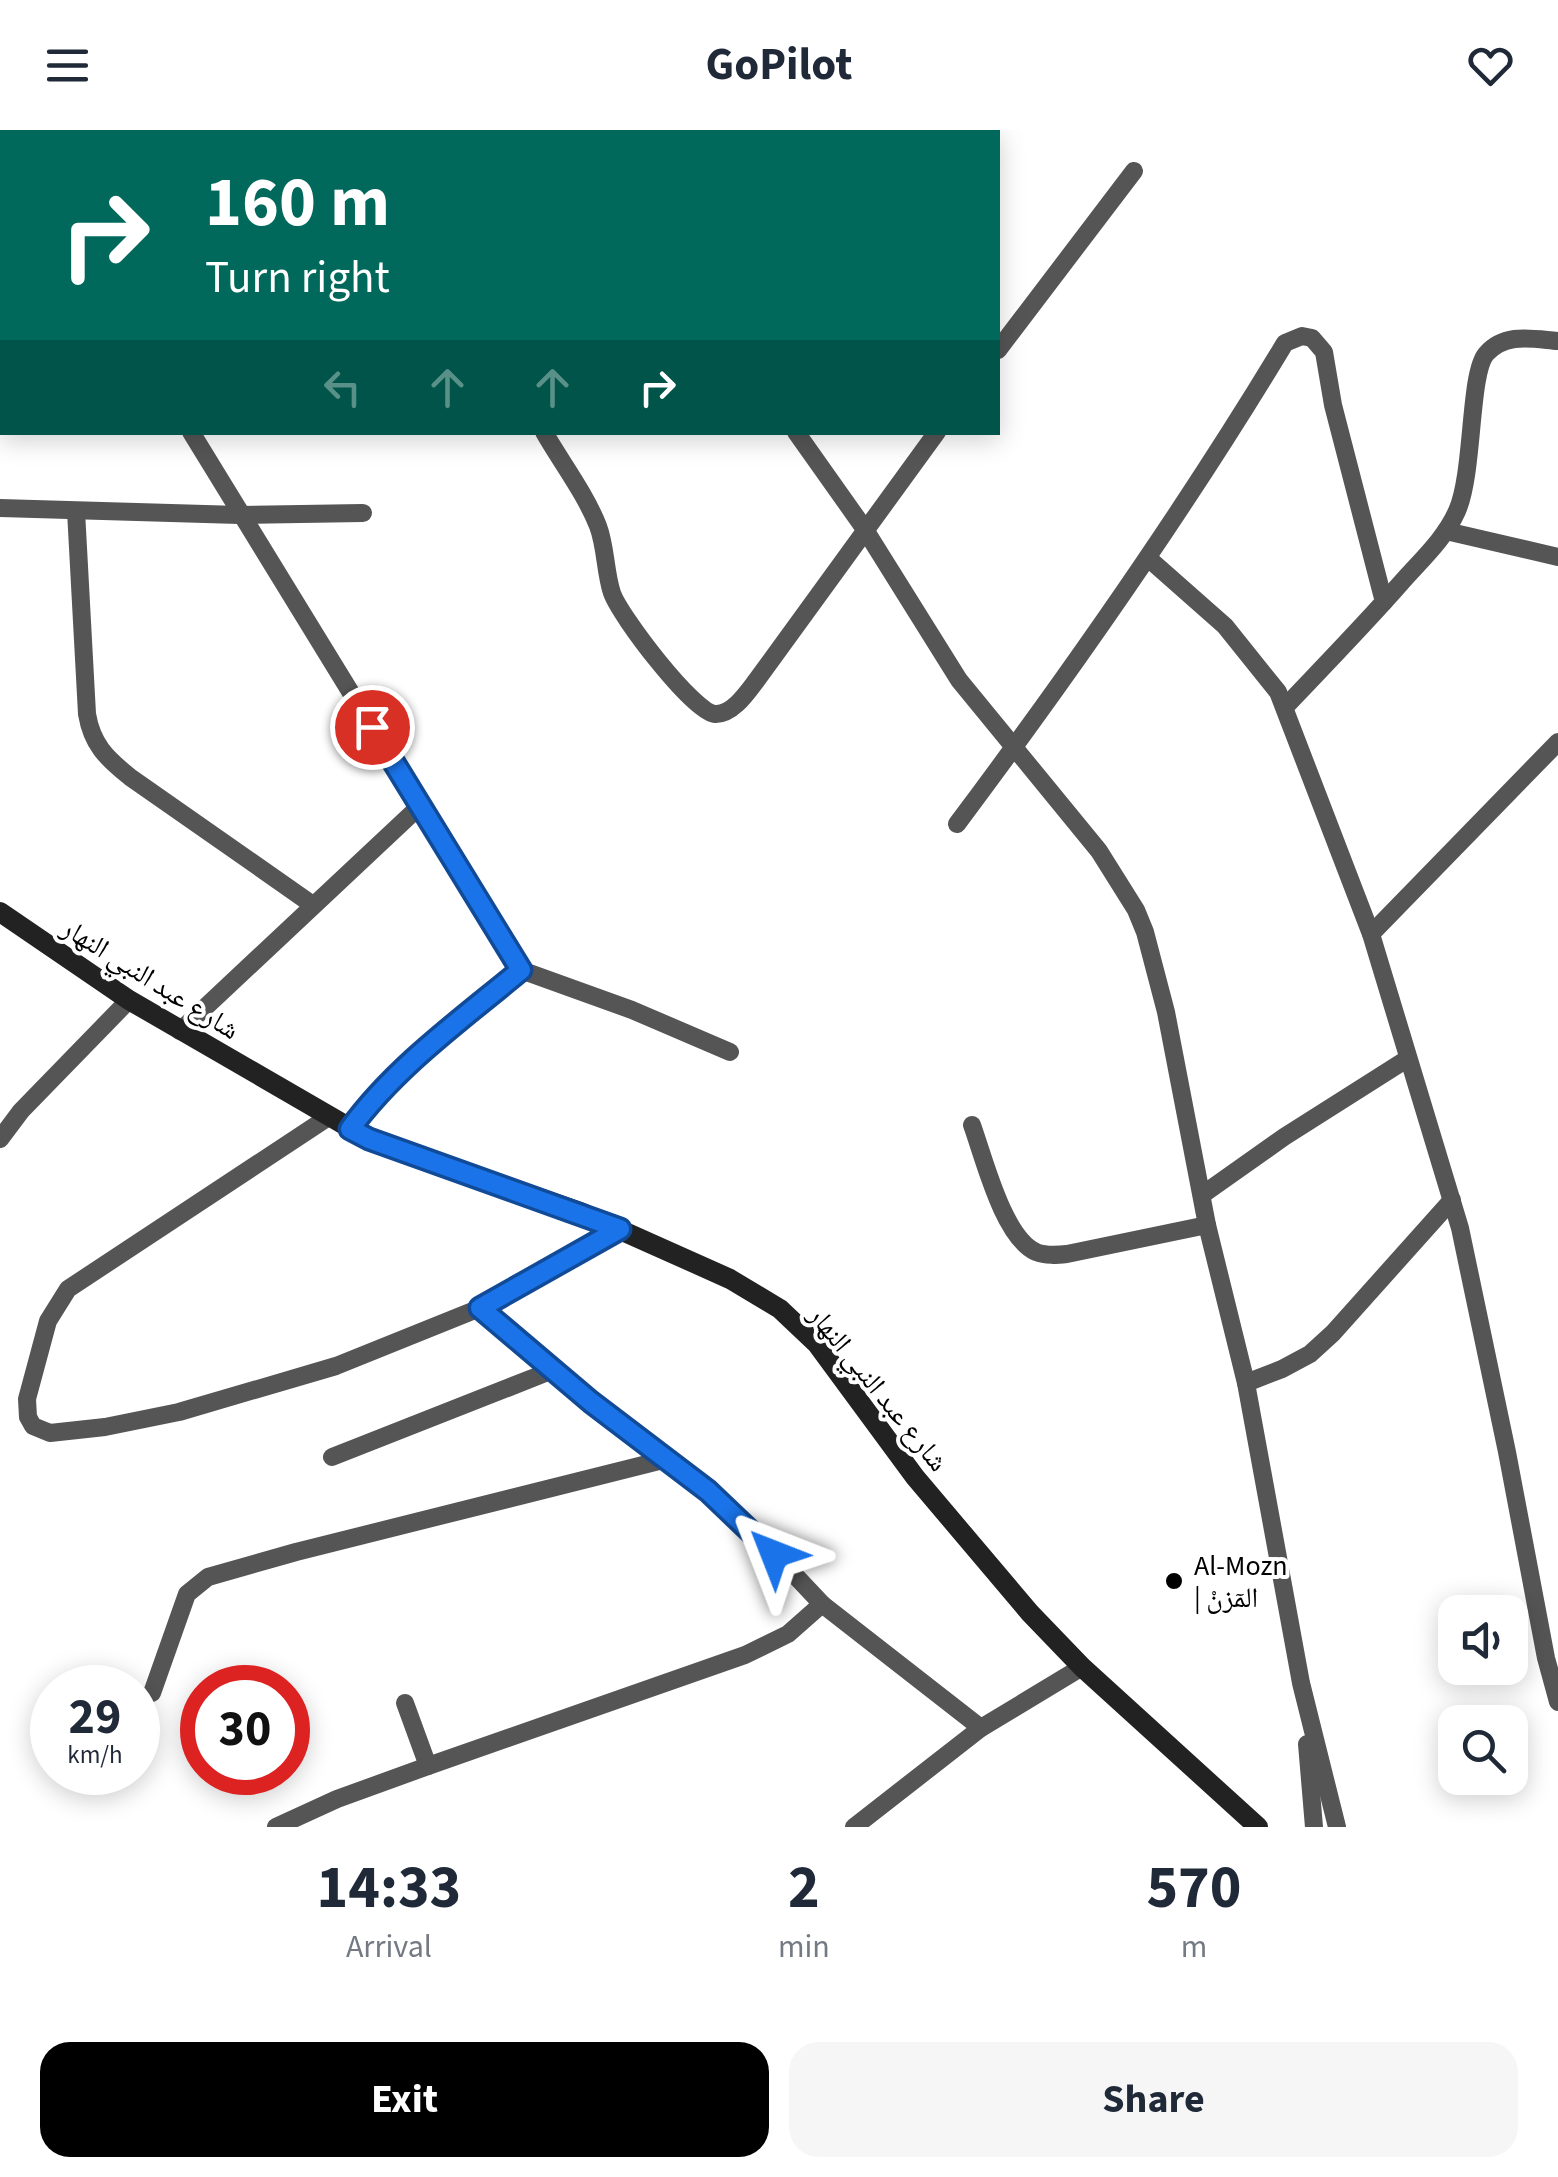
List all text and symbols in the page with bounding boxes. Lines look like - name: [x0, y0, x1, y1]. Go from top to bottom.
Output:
- text: GoPilot: [706, 33, 852, 97]
- icon: menu: [40, 38, 95, 93]
- icon: heart: [1463, 38, 1518, 93]
- text: 160 m: [205, 153, 390, 253]
- icon: right: [40, 170, 170, 300]
- text: Turn right: [205, 246, 390, 310]
- icon: left: [315, 360, 370, 415]
- icon: ahead: [420, 360, 475, 415]
- icon: ahead: [525, 360, 580, 415]
- icon: right: [630, 360, 685, 415]
- pin: [330, 685, 415, 770]
- icon: arrive: [345, 700, 400, 755]
- street label: شارع عبد النبي النهار: [52, 908, 247, 1051]
- street label: شارع عبد النبي النهار: [796, 1296, 958, 1481]
- position arrow: [722, 1502, 826, 1606]
- place label: Al-Mozn | المٓزنْ: [1194, 1546, 1288, 1618]
- marker: Al-Mozn | المٓزنْ: [1163, 1570, 1185, 1592]
- map controls: [1438, 1595, 1528, 1795]
- button: sound: [1438, 1595, 1528, 1685]
- speed limit sign: 30: [180, 1665, 310, 1795]
- text: 29: [69, 1682, 121, 1753]
- button: search: [1438, 1705, 1528, 1795]
- text: km/h: [67, 1737, 123, 1773]
- text: 14:33: [317, 1846, 461, 1931]
- text: 2: [788, 1846, 820, 1931]
- text: 570: [1146, 1846, 1241, 1931]
- text: Arrival: [346, 1924, 432, 1970]
- text: min: [778, 1924, 830, 1970]
- text: m: [1181, 1924, 1207, 1970]
- button: Exit: [40, 2042, 769, 2157]
- button: Share: [789, 2042, 1518, 2157]

